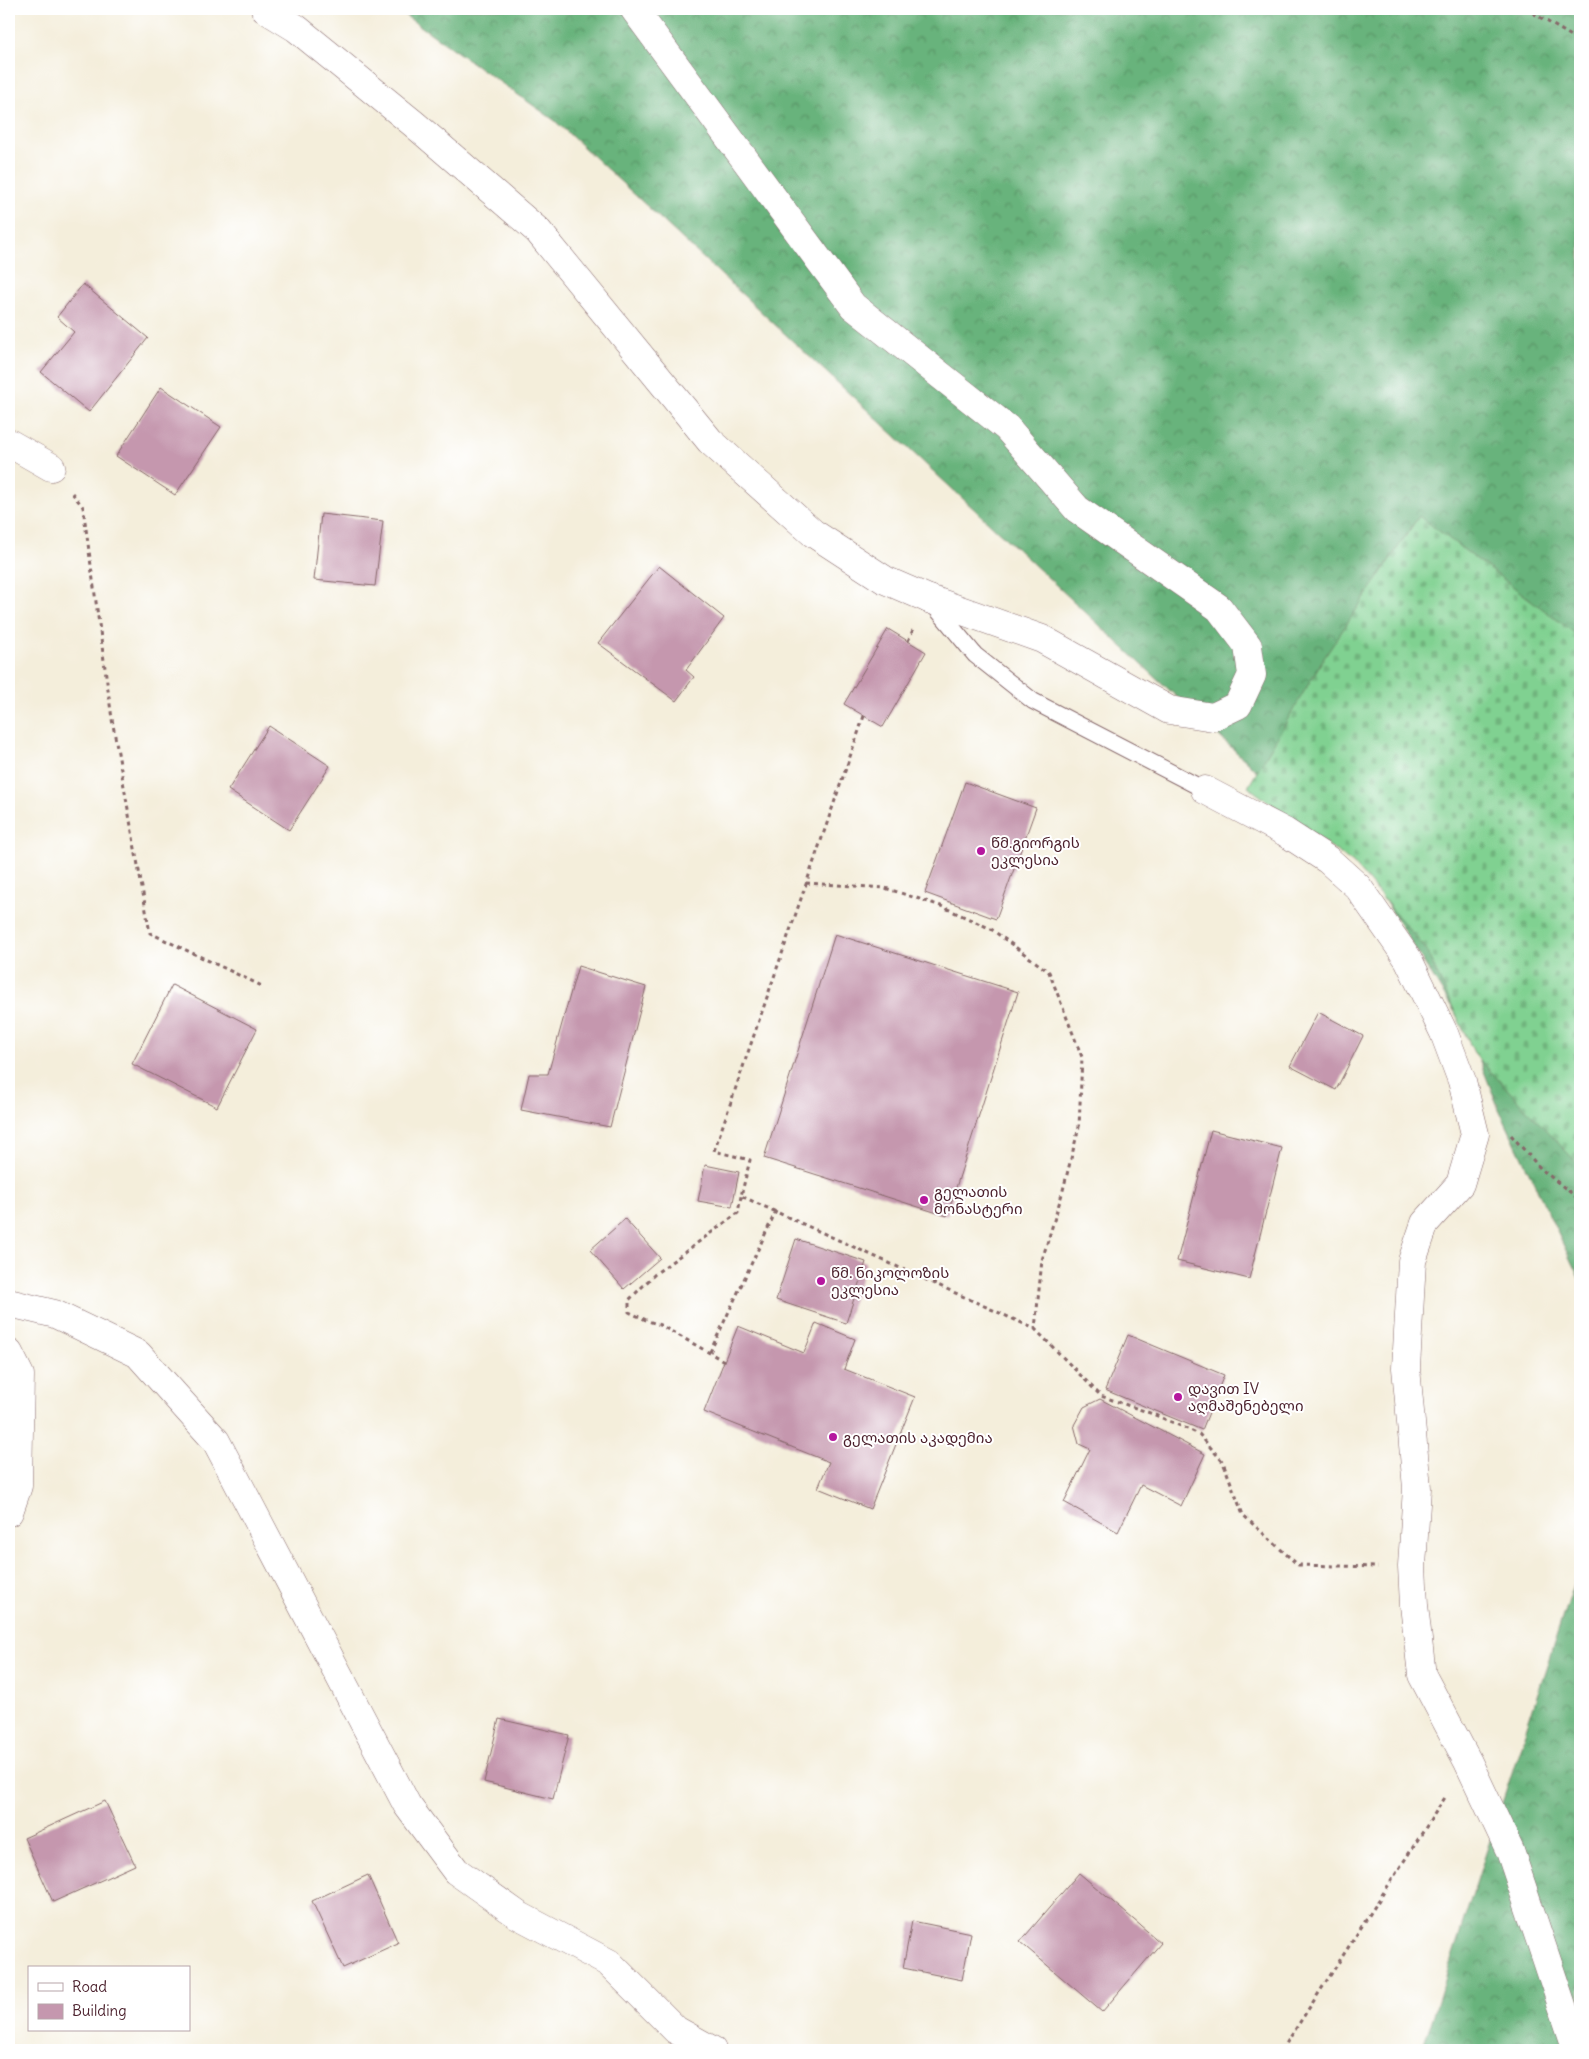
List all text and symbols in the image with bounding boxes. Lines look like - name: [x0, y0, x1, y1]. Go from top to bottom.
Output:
- place label: წმ.გიორგის ეკლესია: [991, 833, 1080, 869]
- marker: წმ.გიორგის ეკლესია: [975, 845, 987, 857]
- place label: გელათის მონასტერი: [934, 1182, 1023, 1218]
- marker: გელათის მონასტერი: [918, 1194, 930, 1206]
- place label: წმ. ნიკოლოზის ეკლესია: [831, 1263, 949, 1299]
- marker: წმ. ნიკოლოზის ეკლესია: [815, 1275, 827, 1287]
- place label: დავით IV აღმაშენებელი: [1188, 1379, 1304, 1415]
- marker: დავით IV აღმაშენებელი: [1172, 1391, 1184, 1403]
- place label: გელათის აკადემია: [843, 1428, 993, 1447]
- marker: გელათის აკადემია: [827, 1431, 839, 1443]
- legend: [28, 1966, 190, 2032]
- text: Road: [72, 1977, 107, 1996]
- text: Building: [72, 2001, 127, 2020]

